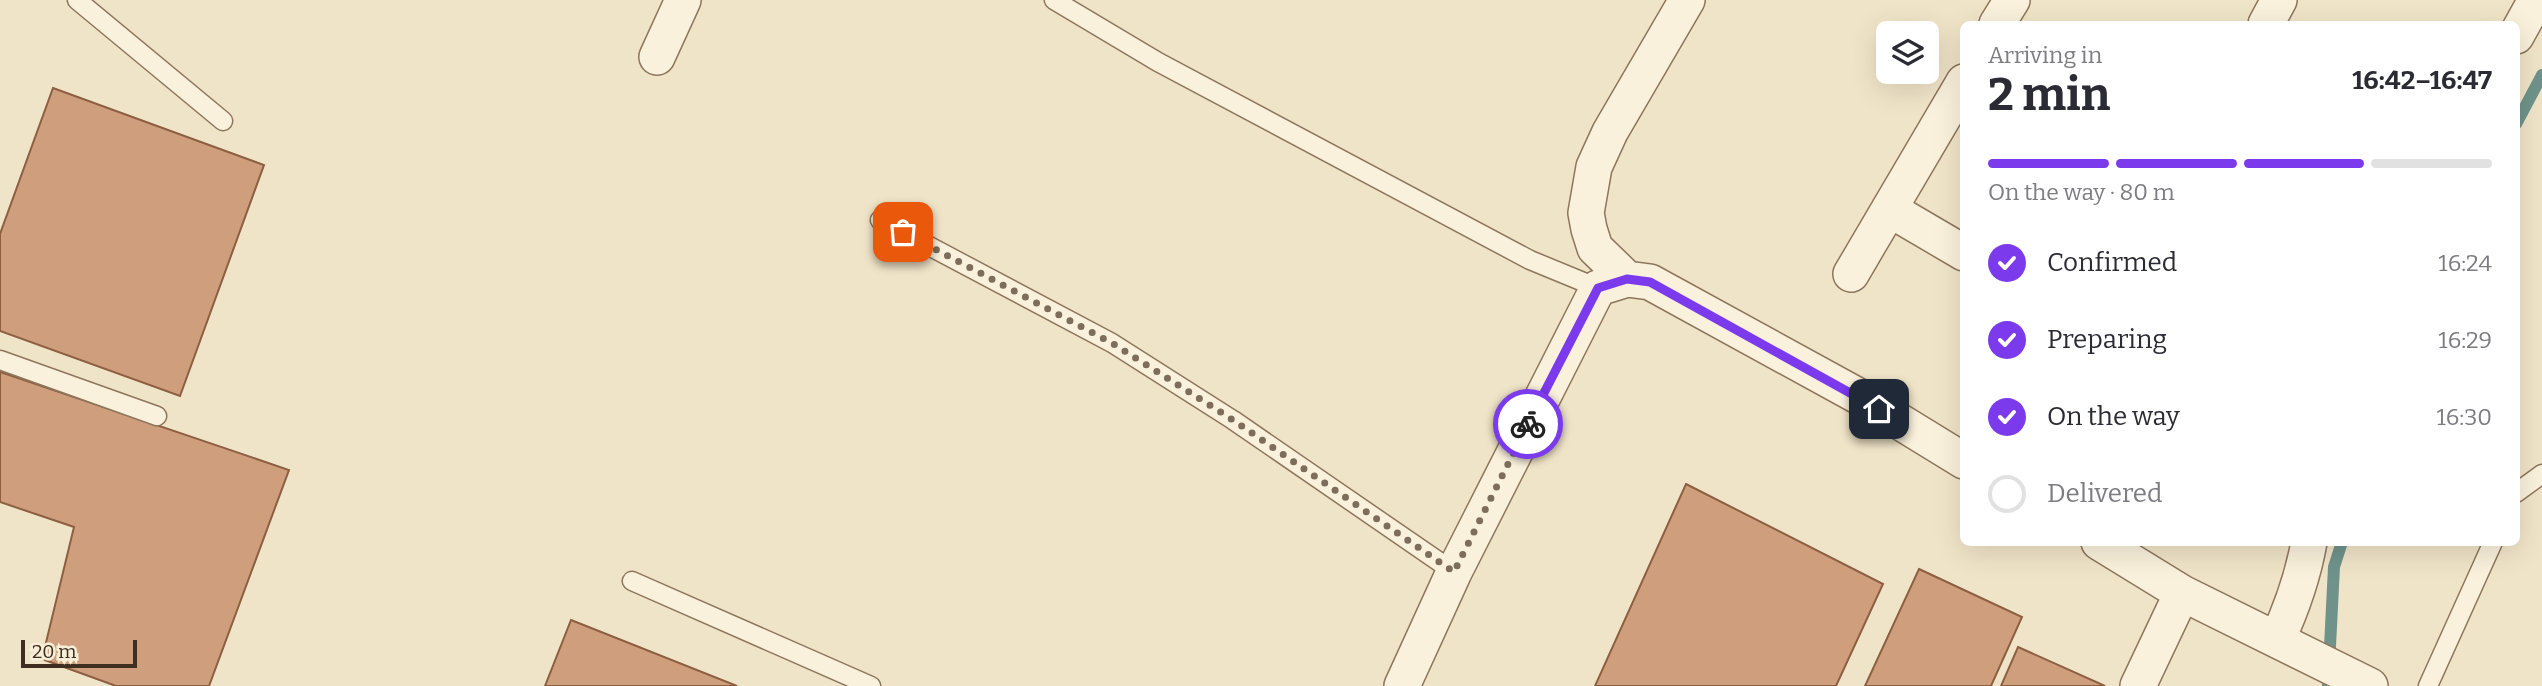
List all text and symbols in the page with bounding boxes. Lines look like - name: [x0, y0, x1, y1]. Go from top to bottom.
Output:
- map controls: [1876, 21, 1939, 84]
- button: layers: [1876, 21, 1939, 84]
- text: Arriving in: [1988, 41, 2102, 69]
- text: 16:42–16:47: [2352, 65, 2492, 96]
- text: 2 min: [1988, 67, 2110, 122]
- text: On the way · 80 m: [1988, 178, 2175, 206]
- pin: [873, 202, 933, 262]
- icon: bag: [884, 213, 922, 251]
- icon: check: [1988, 244, 2026, 282]
- text: Confirmed: [2047, 247, 2177, 278]
- text: 16:24: [2438, 249, 2492, 277]
- icon: check: [1988, 321, 2026, 359]
- text: Preparing: [2047, 324, 2167, 355]
- text: 16:29: [2438, 326, 2492, 354]
- pin: [1849, 379, 1909, 439]
- courier: [1493, 389, 1563, 459]
- icon: home: [1860, 390, 1898, 428]
- icon: check: [1988, 398, 2026, 436]
- text: On the way: [2047, 401, 2180, 432]
- text: 16:30: [2436, 403, 2492, 431]
- icon: bike: [1509, 405, 1547, 443]
- text: Delivered: [2047, 478, 2162, 509]
- scale bar: [21, 637, 136, 669]
- text: 20 m: [32, 640, 76, 663]

